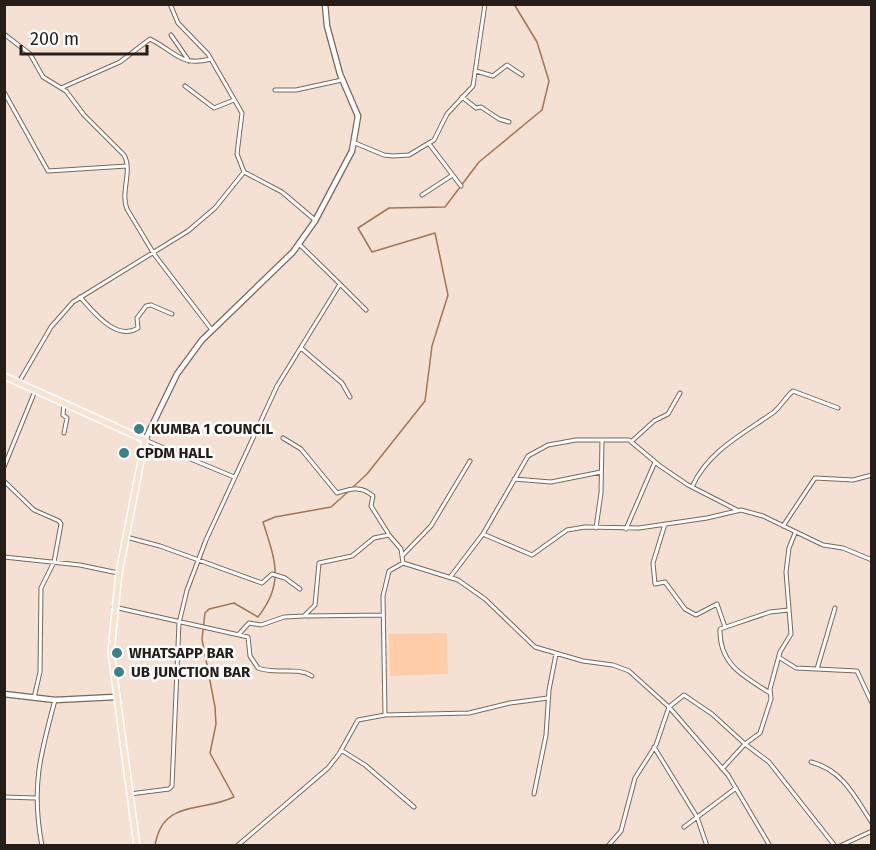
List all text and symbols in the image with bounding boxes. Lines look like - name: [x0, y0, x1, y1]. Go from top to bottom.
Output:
- scale bar: [21, 18, 147, 56]
- text: 200 m: [30, 28, 79, 50]
- place label: KUMBA 1 COUNCIL: [151, 420, 273, 438]
- marker: KUMBA 1 COUNCIL: [132, 422, 146, 436]
- place label: CPDM HALL: [136, 444, 213, 462]
- marker: CPDM HALL: [117, 446, 131, 460]
- place label: WHATSAPP BAR: [129, 644, 235, 662]
- marker: WHATSAPP BAR: [110, 646, 124, 660]
- place label: UB JUNCTION BAR: [131, 663, 251, 681]
- marker: UB JUNCTION BAR: [112, 665, 126, 679]

